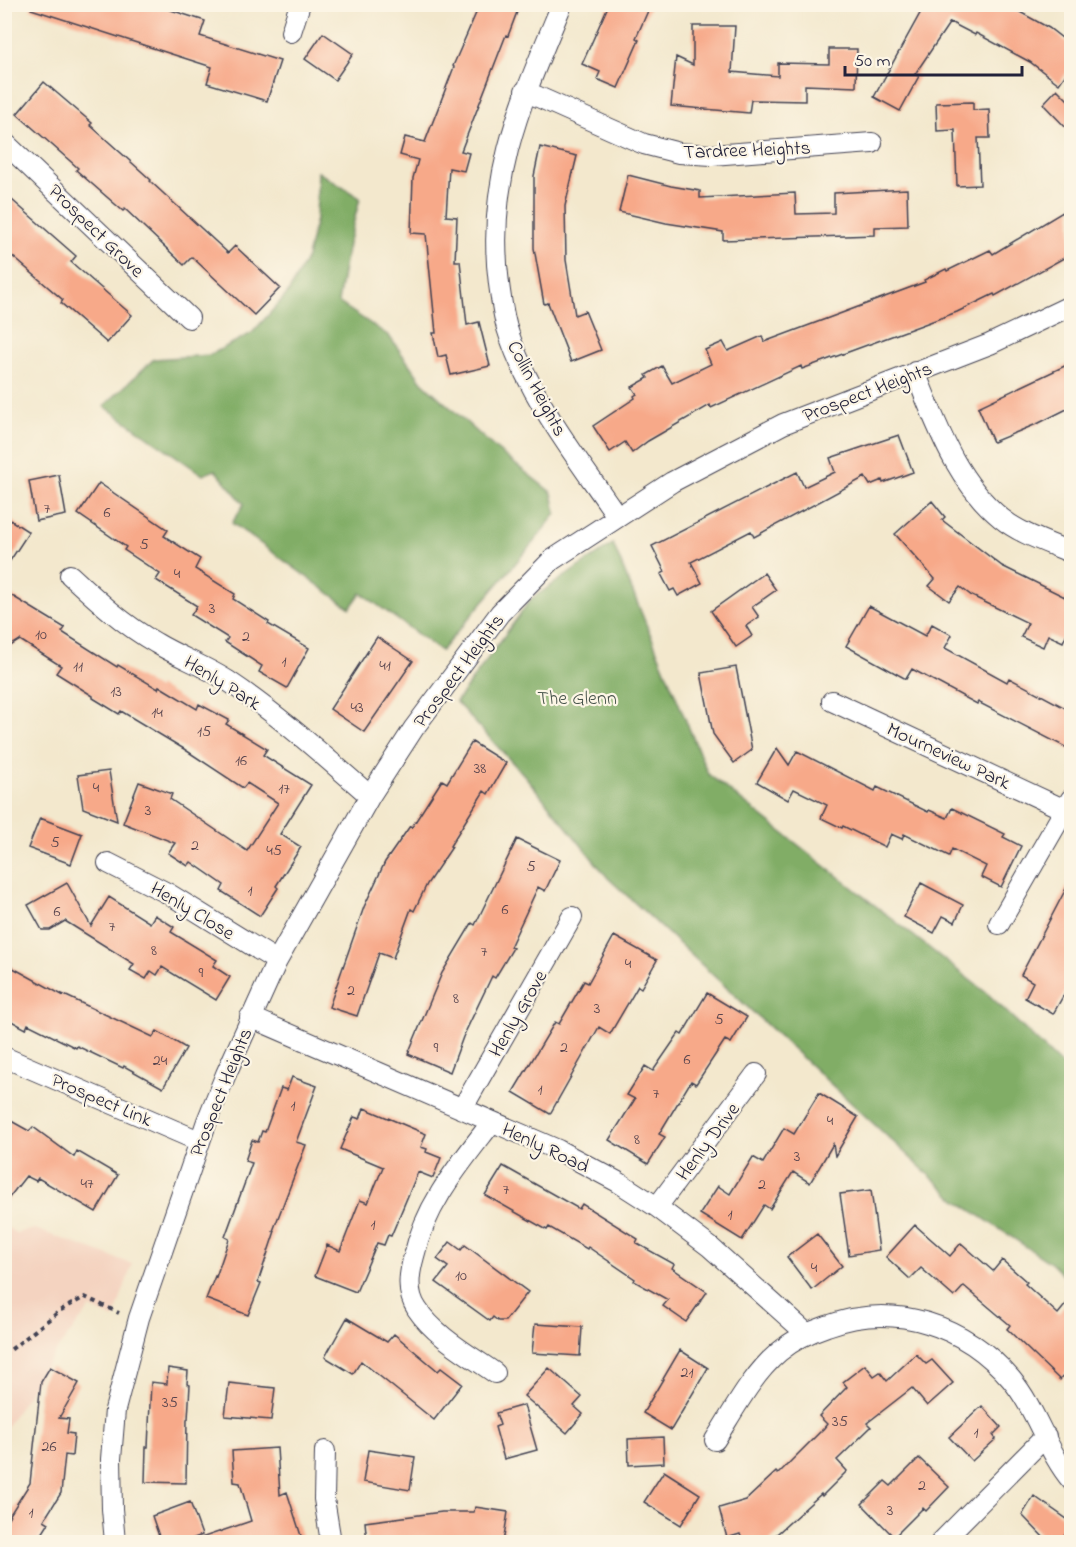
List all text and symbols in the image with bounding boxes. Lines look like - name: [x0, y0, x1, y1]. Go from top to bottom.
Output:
- scale bar: [845, 39, 1022, 77]
- text: 50 m: [854, 49, 891, 75]
- street label: Tardree Heights: [683, 135, 811, 169]
- street label: Prospect Grove: [41, 178, 150, 285]
- street label: Collin Heights: [498, 336, 573, 443]
- street label: Prospect Heights: [799, 355, 937, 432]
- house number: 7: [44, 497, 51, 521]
- house number: 6: [103, 501, 111, 525]
- house number: 5: [139, 533, 149, 557]
- house number: 4: [174, 562, 181, 586]
- house number: 3: [209, 597, 215, 621]
- street label: Prospect Heights: [407, 608, 513, 735]
- house number: 10: [35, 623, 47, 647]
- house number: 2: [242, 625, 250, 649]
- street label: Henly Park: [177, 649, 266, 719]
- house number: 1: [281, 650, 287, 674]
- house number: 41: [379, 654, 391, 678]
- house number: 11: [73, 655, 83, 679]
- house number: 13: [110, 680, 122, 704]
- park label: The Glenn: [537, 685, 617, 714]
- house number: 43: [350, 696, 364, 720]
- house number: 14: [151, 701, 163, 725]
- street label: Mourneview Park: [881, 716, 1015, 799]
- house number: 15: [197, 720, 211, 744]
- house number: 16: [235, 749, 247, 773]
- house number: 38: [474, 757, 486, 781]
- house number: 4: [93, 776, 100, 800]
- house number: 17: [278, 777, 290, 801]
- house number: 3: [145, 799, 151, 823]
- house number: 5: [50, 831, 60, 855]
- house number: 2: [191, 834, 199, 858]
- house number: 45: [266, 839, 282, 863]
- house number: 5: [526, 855, 536, 879]
- street label: Henly Close: [144, 876, 239, 949]
- house number: 1: [247, 879, 253, 903]
- house number: 6: [501, 898, 509, 922]
- house number: 6: [53, 900, 61, 924]
- house number: 7: [109, 915, 116, 939]
- house number: 8: [151, 939, 157, 963]
- house number: 7: [481, 940, 488, 964]
- house number: 4: [625, 952, 632, 976]
- house number: 9: [199, 961, 204, 985]
- street label: Henly Grove: [483, 965, 556, 1063]
- house number: 2: [347, 979, 355, 1003]
- house number: 8: [453, 987, 459, 1011]
- house number: 3: [594, 997, 600, 1021]
- house number: 5: [714, 1008, 724, 1032]
- street label: Prospect Heights: [183, 1024, 262, 1162]
- house number: 9: [434, 1036, 439, 1060]
- house number: 2: [560, 1036, 568, 1060]
- house number: 6: [683, 1048, 691, 1072]
- house number: 24: [153, 1049, 168, 1073]
- street label: Prospect Link: [46, 1067, 156, 1136]
- house number: 1: [537, 1078, 543, 1102]
- house number: 7: [653, 1082, 660, 1106]
- house number: 1: [290, 1094, 296, 1118]
- street label: Henly Drive: [670, 1097, 748, 1188]
- house number: 4: [827, 1109, 834, 1133]
- street label: Henly Road: [496, 1116, 593, 1182]
- house number: 8: [634, 1128, 640, 1152]
- house number: 3: [794, 1145, 800, 1169]
- house number: 47: [80, 1172, 94, 1196]
- house number: 2: [758, 1173, 766, 1197]
- house number: 7: [503, 1178, 510, 1202]
- house number: 1: [727, 1203, 733, 1227]
- house number: 1: [370, 1213, 376, 1237]
- house number: 4: [811, 1256, 818, 1280]
- house number: 10: [455, 1264, 467, 1288]
- house number: 21: [680, 1361, 694, 1385]
- house number: 35: [162, 1391, 178, 1415]
- house number: 35: [832, 1410, 848, 1434]
- house number: 1: [973, 1421, 979, 1445]
- house number: 26: [42, 1435, 57, 1459]
- house number: 2: [918, 1474, 926, 1498]
- house number: 3: [887, 1499, 893, 1523]
- house number: 1: [28, 1501, 34, 1525]

